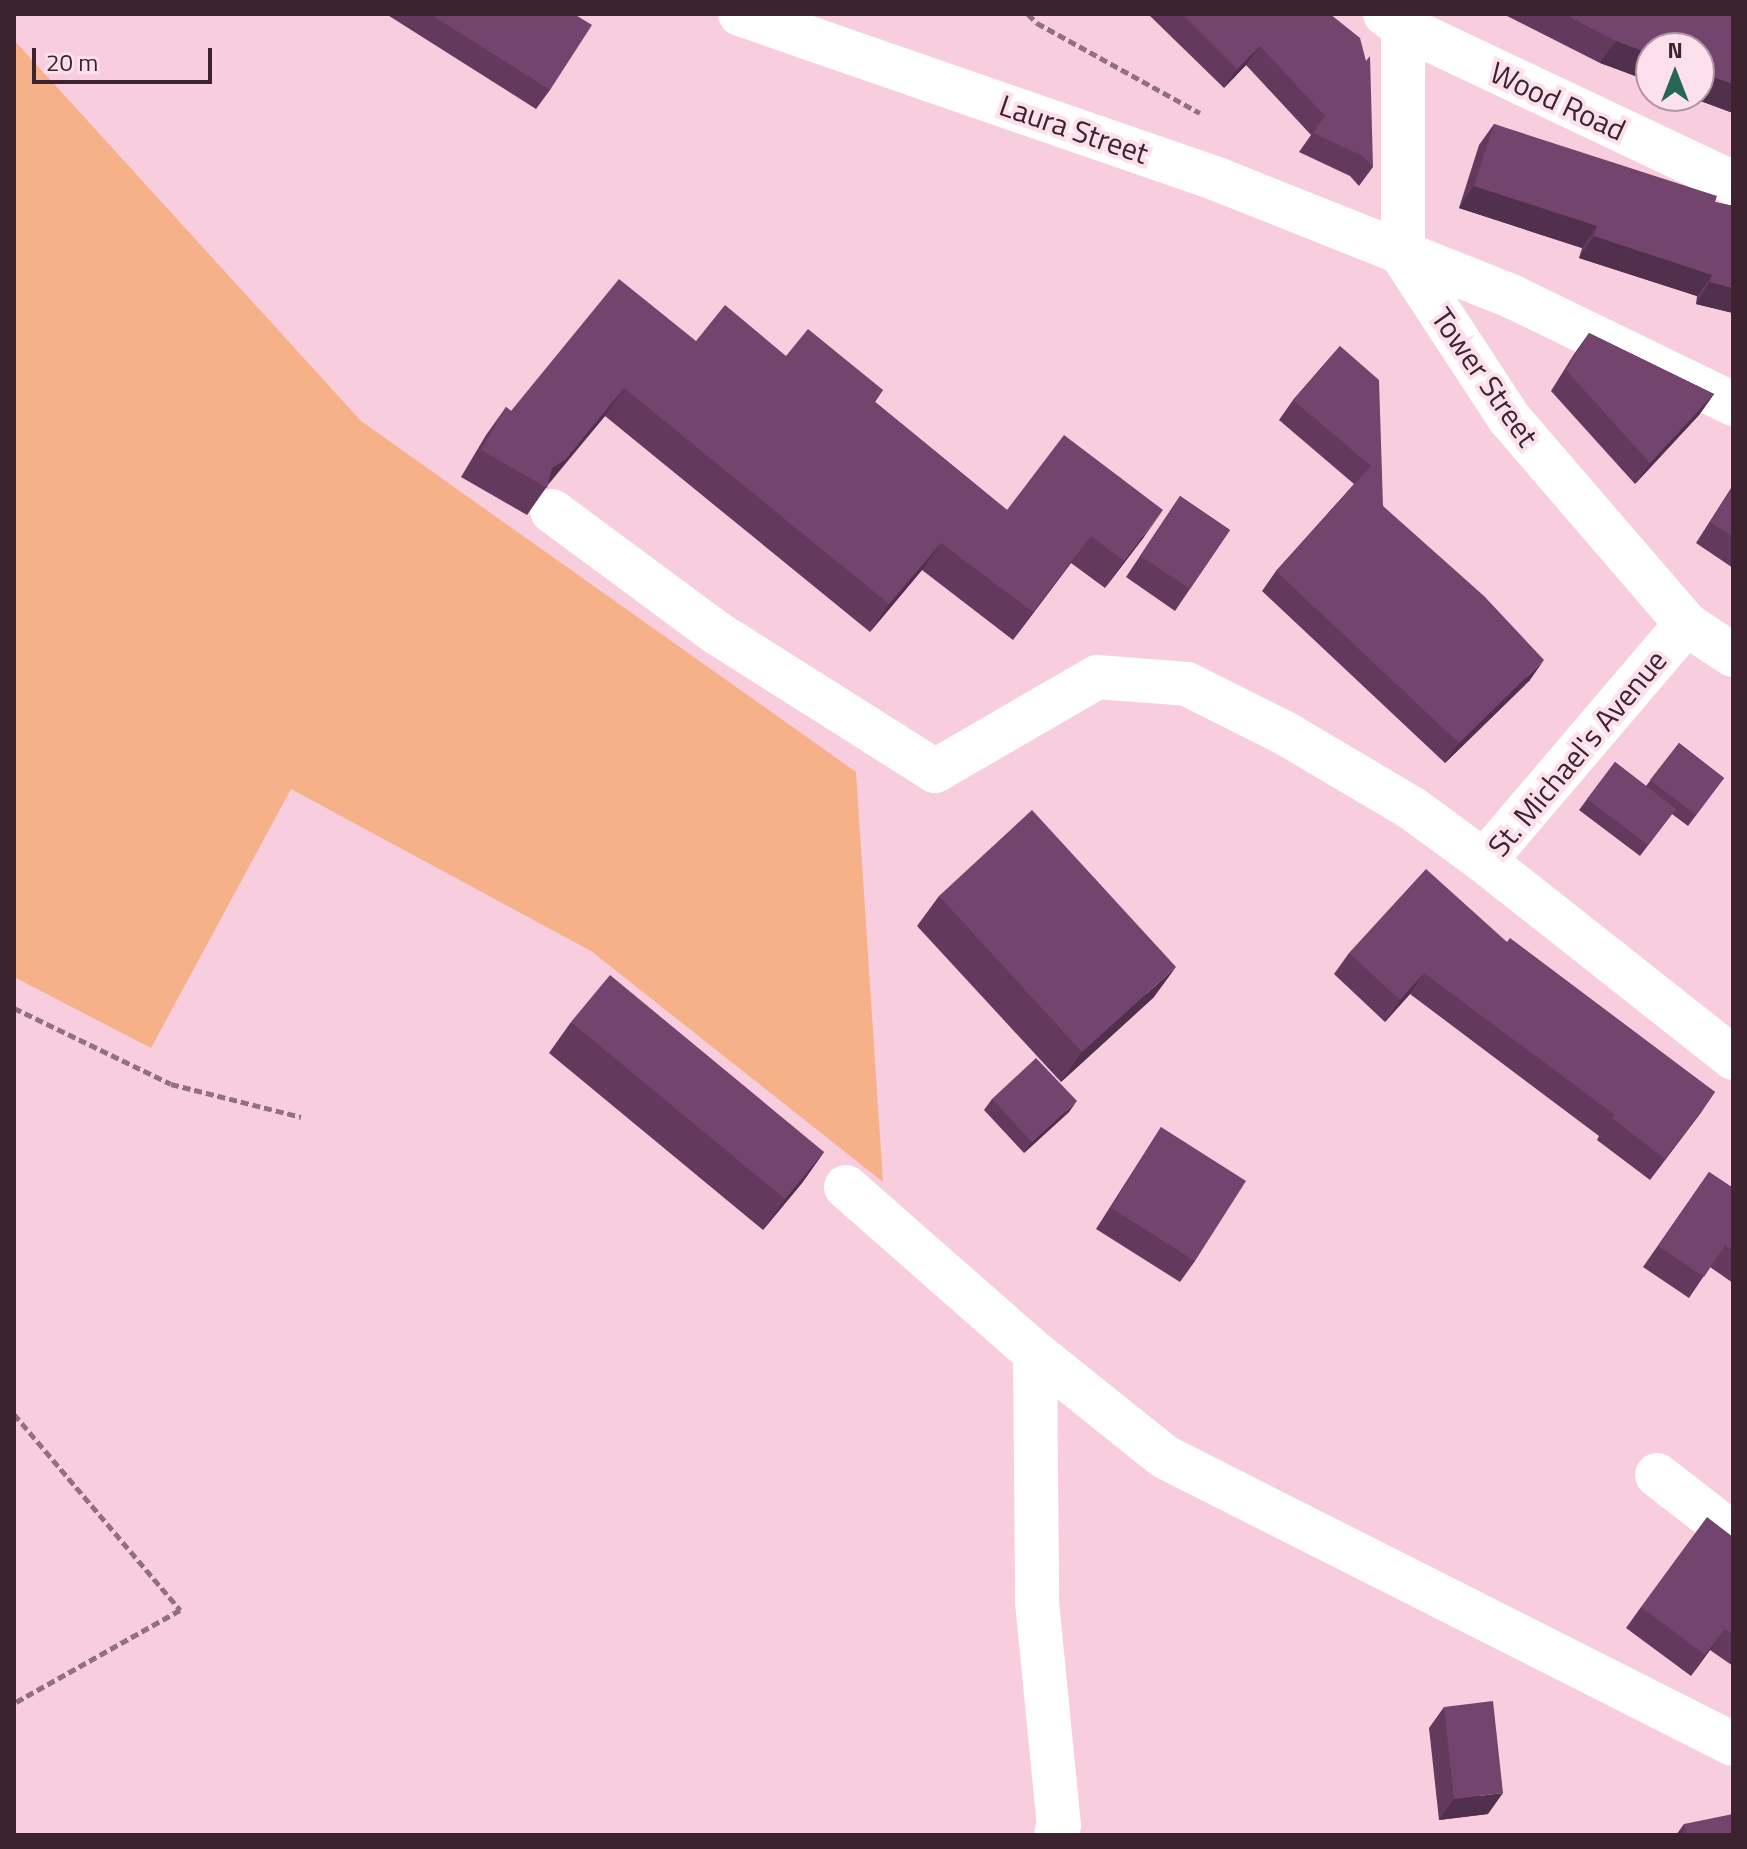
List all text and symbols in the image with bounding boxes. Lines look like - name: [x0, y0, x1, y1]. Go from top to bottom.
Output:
- scale bar: [36, 32, 216, 82]
- north arrow: [1635, 32, 1715, 112]
- text: N: [1667, 33, 1683, 67]
- text: 20 m: [46, 44, 98, 80]
- street label: Wood Road: [1485, 54, 1631, 148]
- street label: Laura Street: [995, 87, 1153, 171]
- street label: Tower Street: [1424, 301, 1546, 453]
- street label: St. Michael's Avenue: [1480, 643, 1674, 863]

